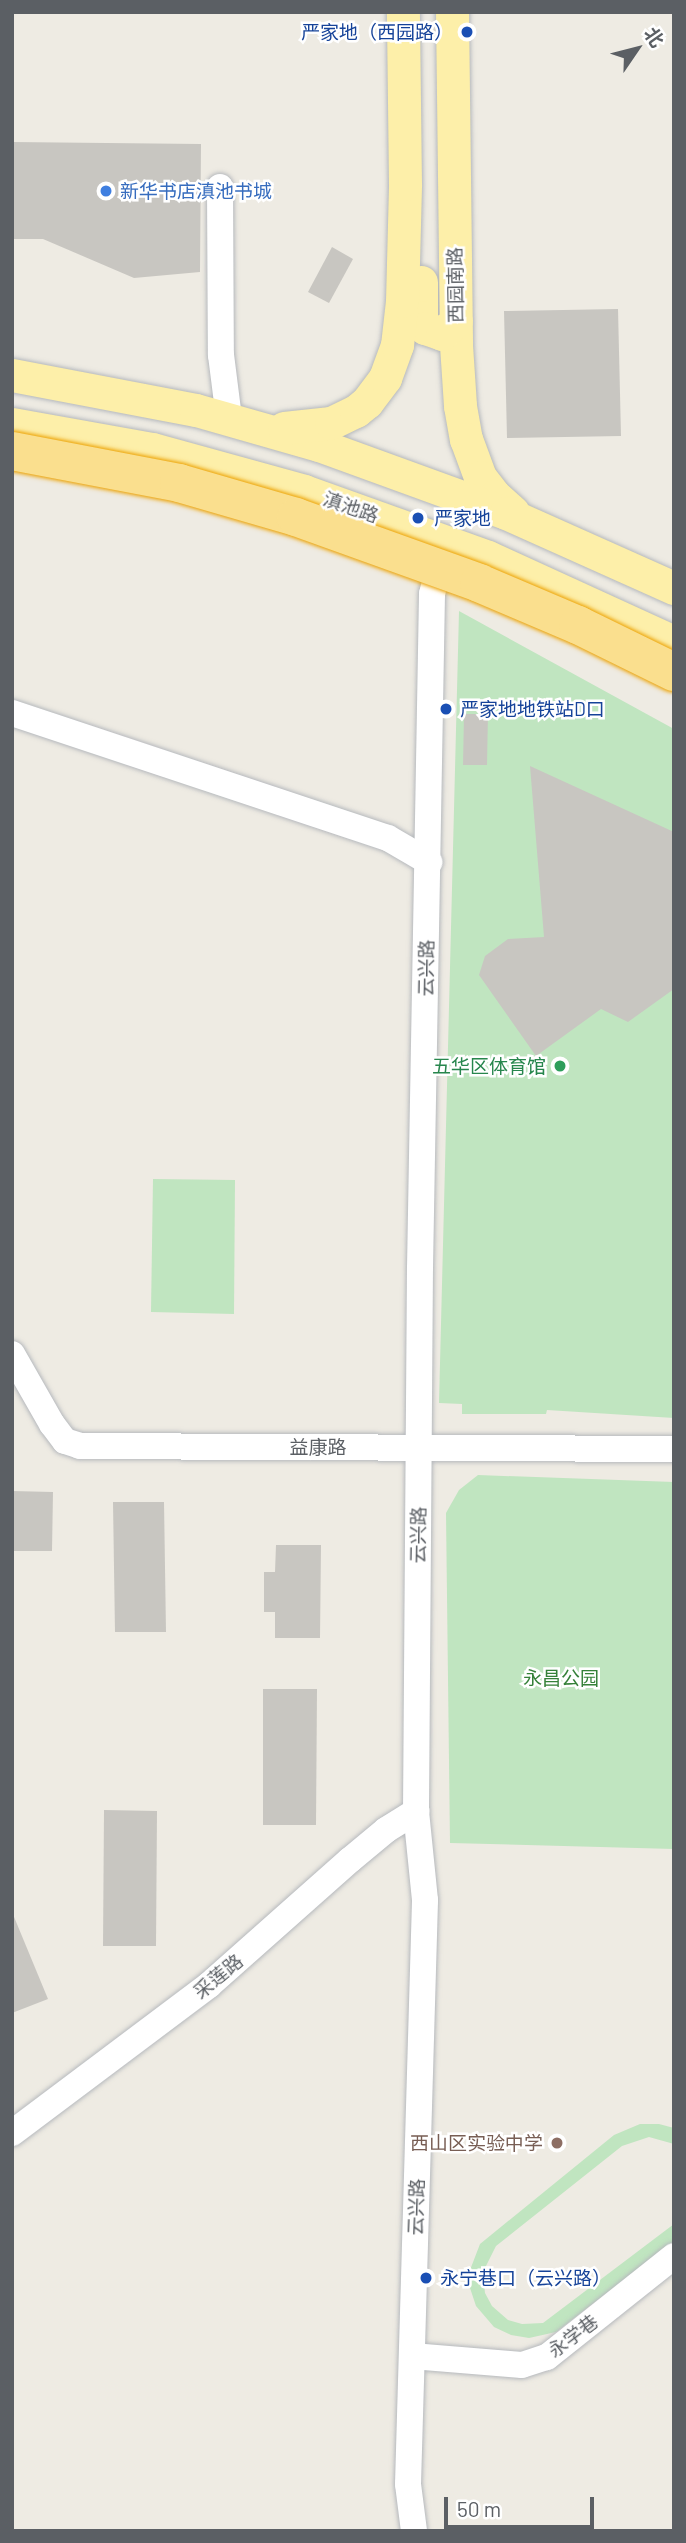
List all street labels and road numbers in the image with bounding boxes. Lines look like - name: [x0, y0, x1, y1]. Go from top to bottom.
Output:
- street label: 西园南路: [443, 247, 467, 323]
- street label: 滇池路: [320, 487, 382, 527]
- street label: 云兴路: [414, 939, 438, 997]
- street label: 益康路: [290, 1436, 346, 1458]
- street label: 云兴路: [406, 1506, 430, 1564]
- street label: 采莲路: [189, 1949, 247, 2003]
- street label: 云兴路: [404, 2178, 428, 2236]
- street label: 永学巷: [543, 2310, 603, 2362]

